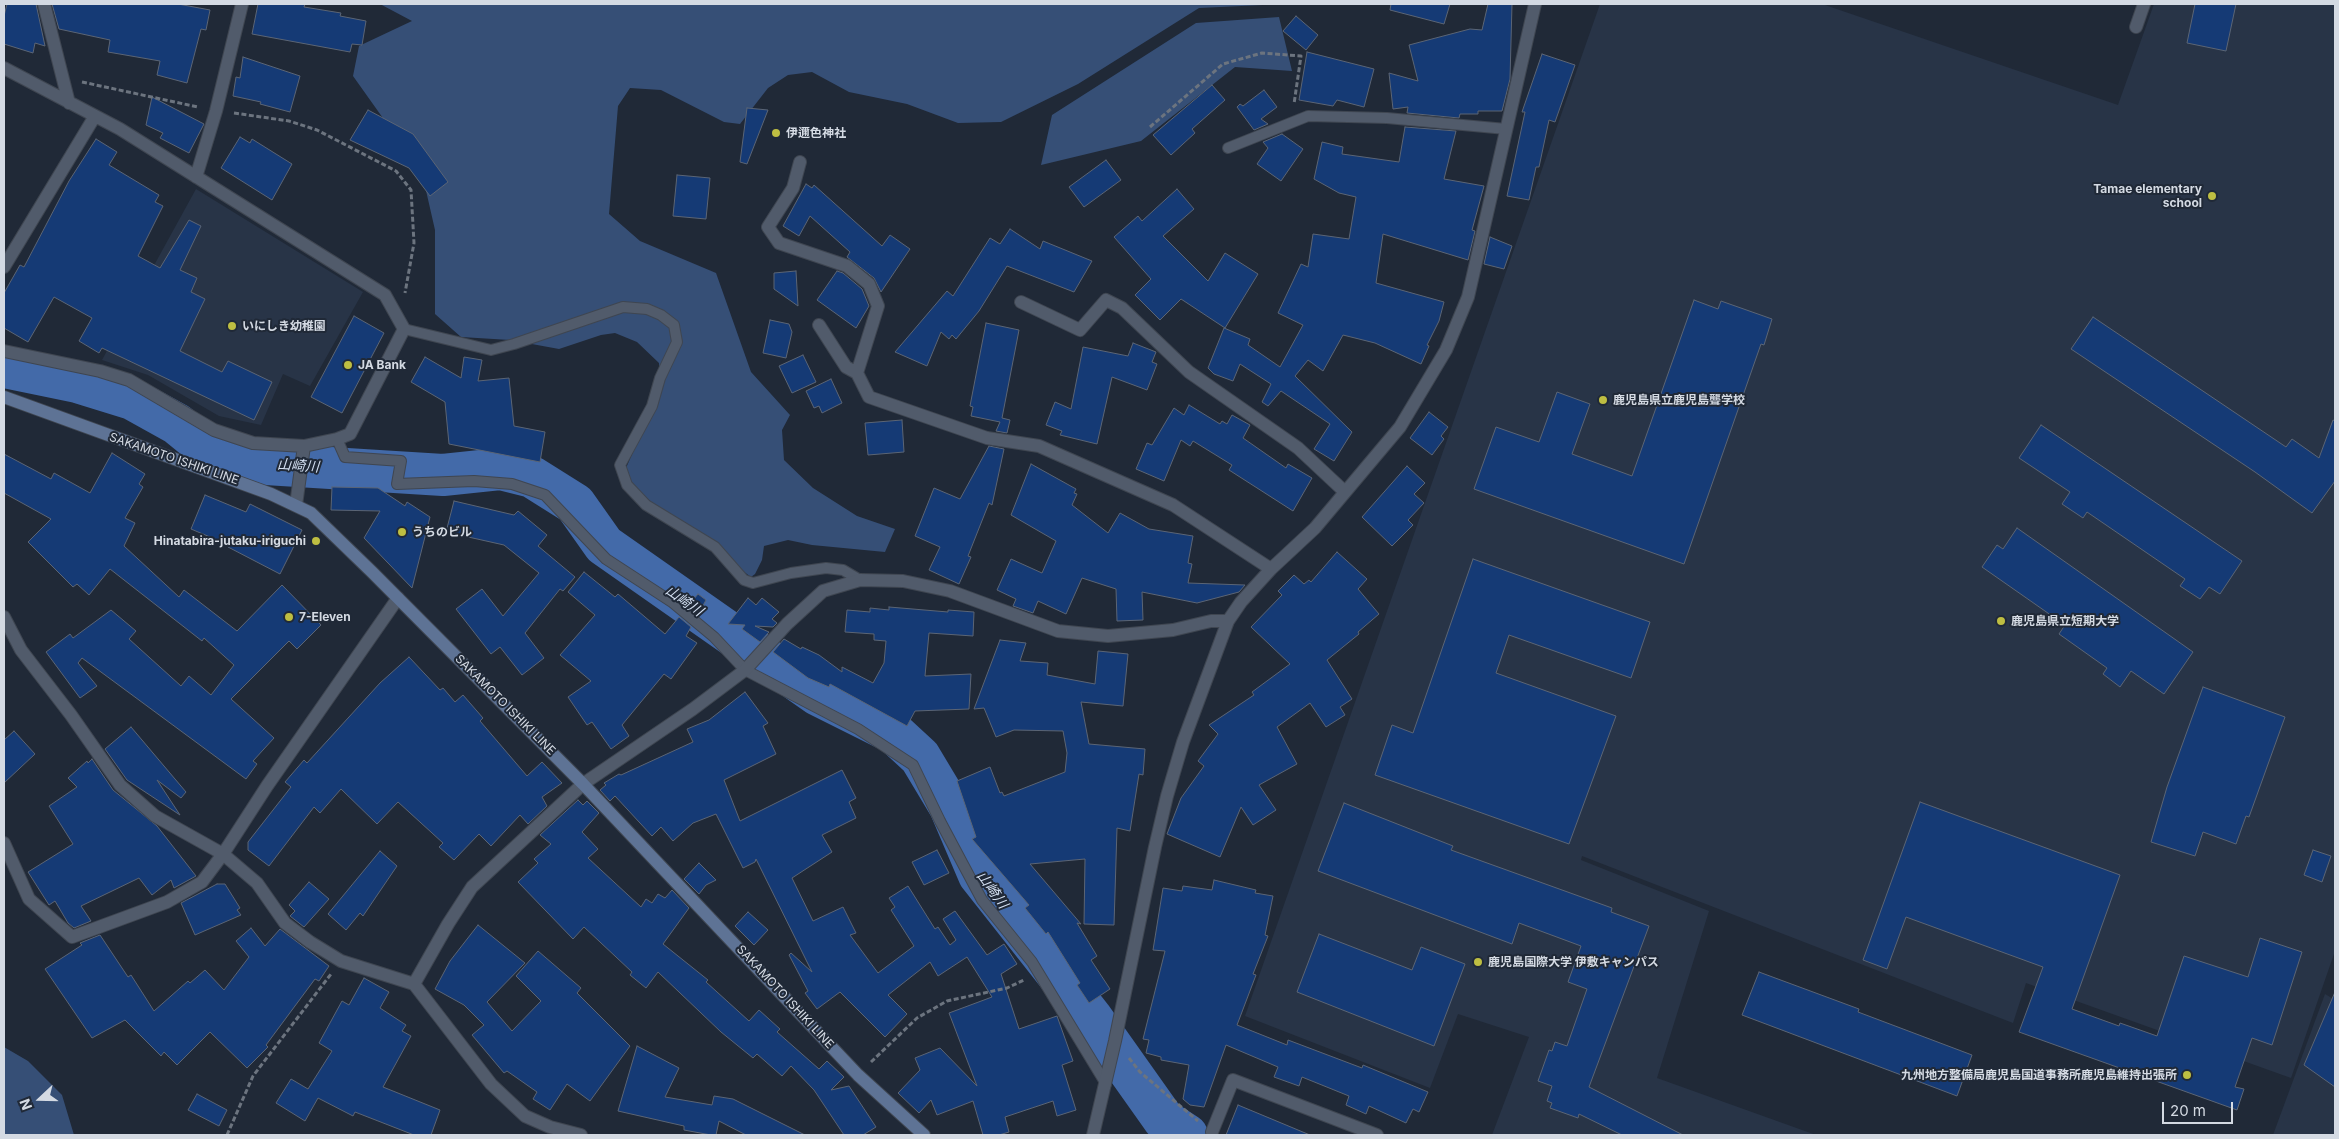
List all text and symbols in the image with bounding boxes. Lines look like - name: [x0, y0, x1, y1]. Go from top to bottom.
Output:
- place label: 伊邇色神社: [786, 126, 846, 140]
- marker: 伊邇色神社: [770, 127, 782, 139]
- place label: Tamae elementary school: [2093, 182, 2202, 210]
- marker: Tamae elementary school: [2206, 190, 2218, 202]
- place label: いにしき幼稚園: [242, 319, 326, 333]
- marker: いにしき幼稚園: [226, 320, 238, 332]
- place label: JA Bank: [358, 358, 406, 372]
- marker: JA Bank: [342, 359, 354, 371]
- place label: 鹿児島県立鹿児島聾学校: [1613, 393, 1745, 407]
- marker: 鹿児島県立鹿児島聾学校: [1597, 394, 1609, 406]
- street label: SAKAMOTO ISHIKI LINE: [107, 430, 241, 488]
- water label: 山崎川: [276, 456, 320, 476]
- place label: うちのビル: [412, 525, 472, 539]
- marker: うちのビル: [396, 526, 408, 538]
- place label: Hinatabira-jutaku-iriguchi: [154, 534, 306, 548]
- marker: Hinatabira-jutaku-iriguchi: [310, 535, 322, 547]
- water label: 山崎川: [662, 582, 706, 620]
- place label: 7-Eleven: [299, 610, 351, 624]
- marker: 7-Eleven: [283, 611, 295, 623]
- place label: 鹿児島県立短期大学: [2011, 614, 2119, 628]
- marker: 鹿児島県立短期大学: [1995, 615, 2007, 627]
- street label: SAKAMOTO ISHIKI LINE: [452, 652, 558, 758]
- water label: 山崎川: [973, 868, 1011, 912]
- street label: SAKAMOTO ISHIKI LINE: [733, 942, 837, 1052]
- place label: 鹿児島国際大学 伊敷キャンパス: [1488, 955, 1659, 969]
- marker: 鹿児島国際大学 伊敷キャンパス: [1472, 956, 1484, 968]
- place label: 九州地方整備局鹿児島国道事務所鹿児島維持出張所: [1901, 1068, 2177, 1082]
- marker: 九州地方整備局鹿児島国道事務所鹿児島維持出張所: [2181, 1069, 2193, 1081]
- north arrow: [15, 1074, 65, 1124]
- scale bar: [2164, 1092, 2235, 1124]
- text: N: [16, 1097, 35, 1113]
- text: 20 m: [2170, 1101, 2206, 1120]

